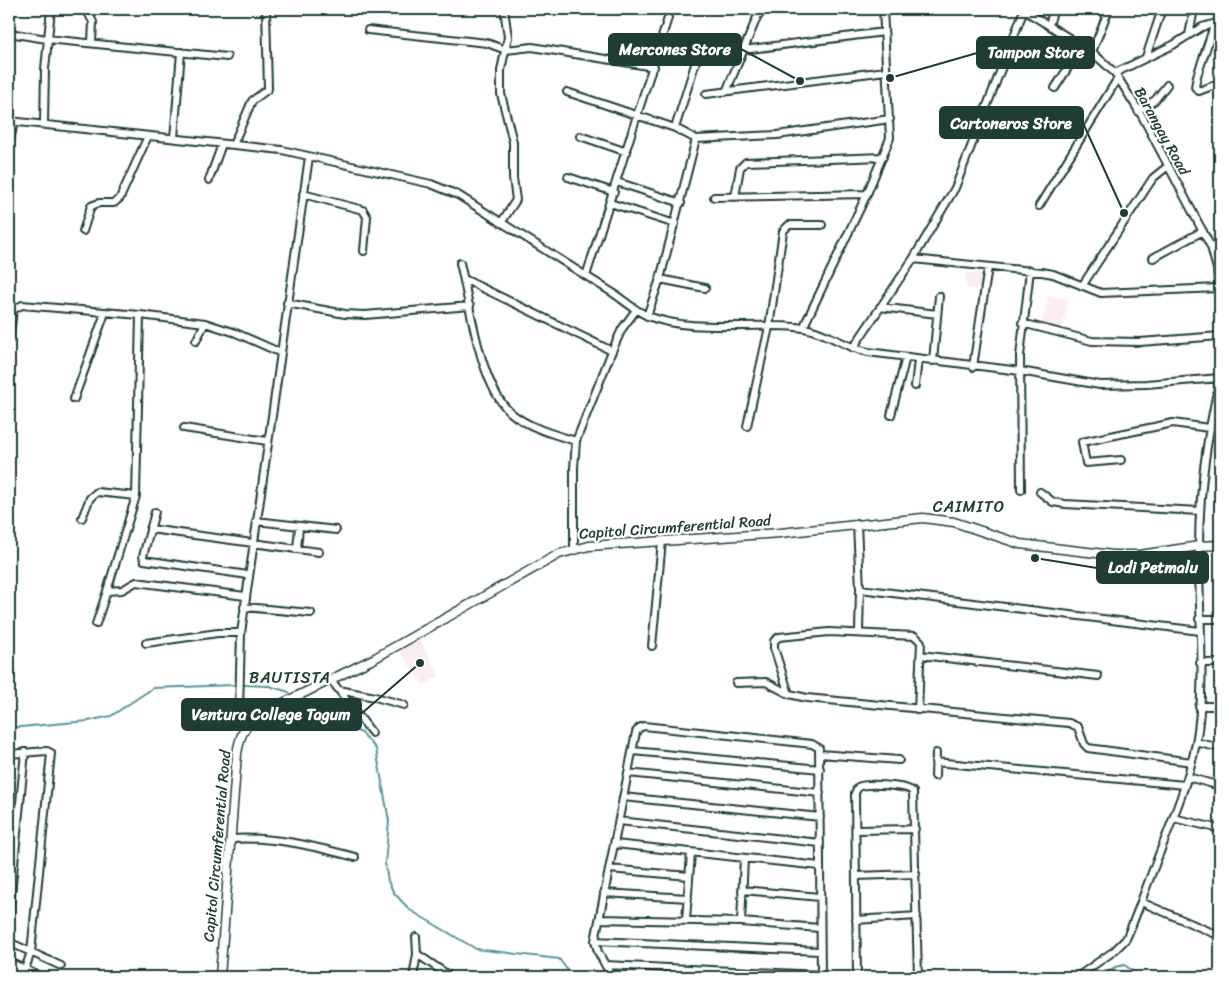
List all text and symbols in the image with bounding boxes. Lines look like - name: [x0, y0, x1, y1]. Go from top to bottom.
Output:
- callout: Mercones Store: [609, 34, 741, 65]
- text: Mercones Store: [618, 35, 732, 64]
- callout: Tampon Store: [977, 37, 1094, 68]
- text: Tampon Store: [988, 38, 1085, 67]
- street label: Barangay Road: [1127, 82, 1198, 181]
- callout: Cartoneros Store: [940, 107, 1083, 138]
- text: Cartoneros Store: [949, 109, 1072, 138]
- district label: CAIMITO: [933, 492, 1005, 521]
- street label: Capitol Circumferential Road: [578, 507, 773, 547]
- callout: Lodi Petmalu: [1097, 552, 1208, 583]
- text: Lodi Petmalu: [1108, 553, 1198, 582]
- district label: BAUTISTA: [249, 663, 331, 692]
- callout: Ventura College Tagum: [182, 699, 361, 730]
- text: Ventura College Tagum: [191, 700, 351, 729]
- street label: Capitol Circumferential Road: [196, 748, 238, 943]

